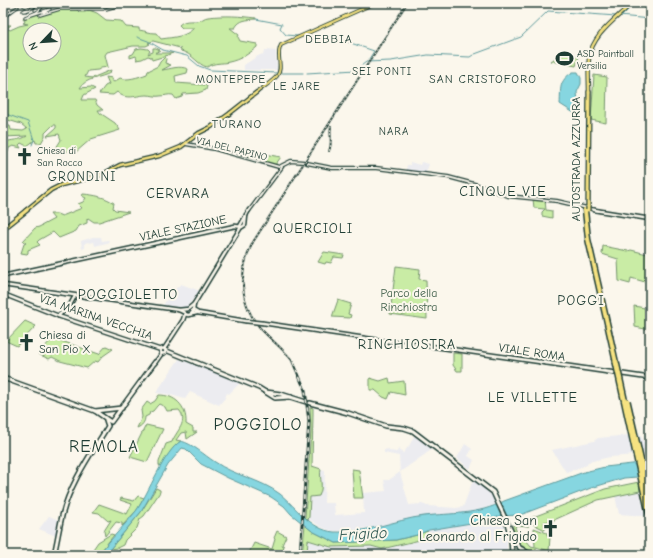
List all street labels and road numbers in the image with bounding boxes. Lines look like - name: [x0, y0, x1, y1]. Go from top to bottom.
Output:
- street label: AUTOSTRADA AZZURRA: [569, 97, 583, 221]
- street label: VIA DEL PAPINO: [195, 134, 268, 164]
- street label: VIALE STAZIONE: [138, 212, 228, 244]
- street label: VIA MARINA VECCHIA: [38, 291, 154, 343]
- street label: VIALE ROMA: [498, 340, 566, 364]

